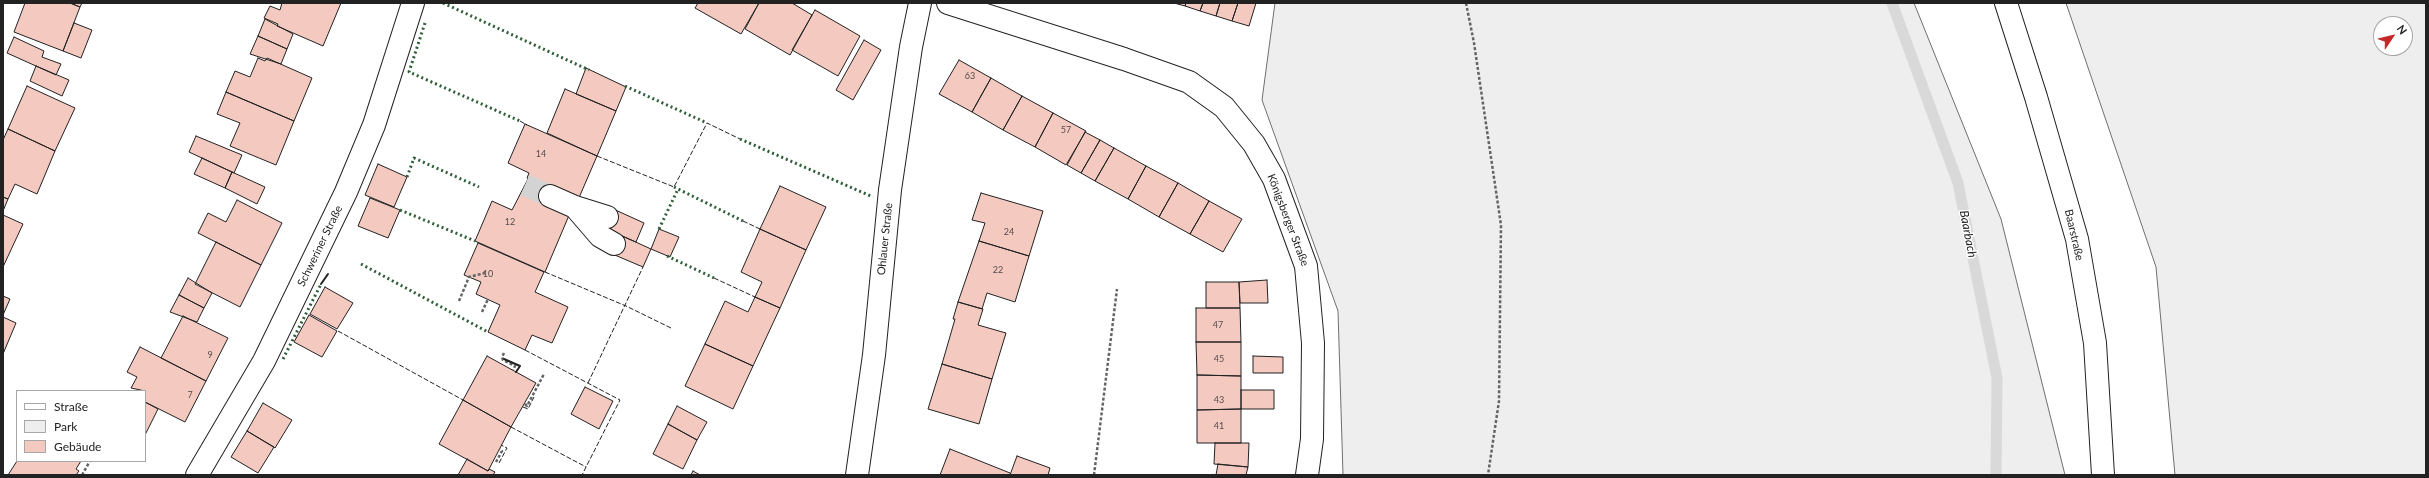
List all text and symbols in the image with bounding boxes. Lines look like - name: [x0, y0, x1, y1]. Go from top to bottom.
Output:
- north arrow: [2373, 16, 2413, 56]
- text: N: [2395, 22, 2410, 37]
- house number: 63: [965, 71, 975, 81]
- house number: 57: [1061, 125, 1071, 135]
- house number: 14: [536, 149, 546, 159]
- street label: Königsberger Straße: [1264, 172, 1312, 268]
- street label: Ohlauer Straße: [875, 202, 895, 276]
- street label: Schweriner Straße: [295, 203, 345, 289]
- street label: Baarstraße: [2062, 208, 2086, 262]
- water label: Baarbach: [1956, 209, 1980, 259]
- house number: 12: [505, 217, 515, 227]
- house number: 24: [1004, 227, 1014, 237]
- house number: 22: [993, 265, 1003, 275]
- house number: 10: [483, 269, 493, 279]
- house number: 47: [1213, 320, 1223, 330]
- house number: 9: [207, 350, 213, 360]
- house number: 45: [1214, 354, 1224, 364]
- legend: [16, 390, 146, 462]
- house number: 7: [187, 390, 193, 400]
- house number: 43: [1214, 395, 1224, 405]
- text: Straße: [54, 399, 88, 414]
- text: Park: [54, 419, 77, 434]
- house number: 41: [1214, 421, 1224, 431]
- text: Gebäude: [54, 439, 101, 454]

